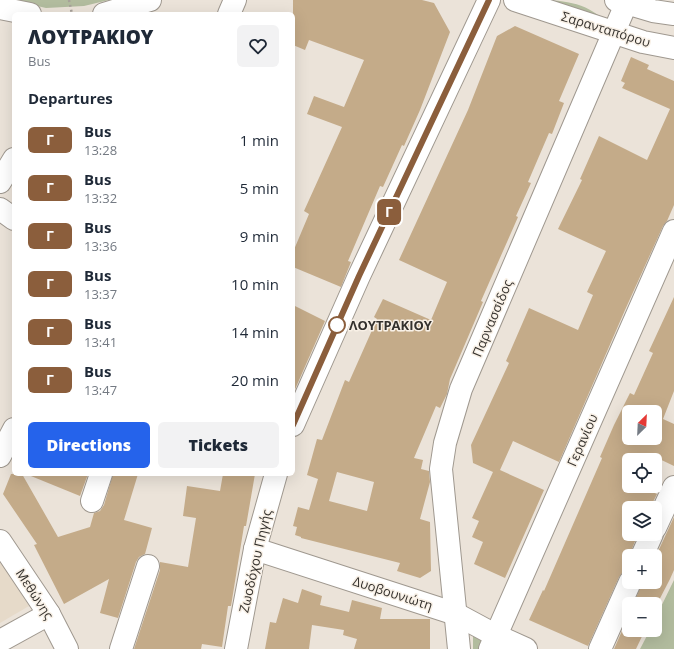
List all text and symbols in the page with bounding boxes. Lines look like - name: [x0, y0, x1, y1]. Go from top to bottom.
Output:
- street label: Σαρανταπόρου: [559, 7, 653, 51]
- text: ΛΟΥΤΡΑΚΙΟΥ: [28, 24, 153, 50]
- button: heart: [237, 25, 279, 67]
- text: Bus: [28, 52, 51, 70]
- text: Departures: [28, 88, 113, 108]
- text: Bus: [84, 121, 111, 141]
- text: Γ: [46, 130, 54, 149]
- text: 1 min: [240, 130, 279, 150]
- text: 13:28: [84, 141, 117, 159]
- text: Bus: [84, 169, 111, 189]
- text: Γ: [46, 178, 54, 197]
- text: 5 min: [240, 178, 279, 198]
- text: 13:32: [84, 189, 117, 207]
- line badge: Γ: [376, 199, 402, 225]
- text: Γ: [385, 202, 393, 221]
- text: Bus: [84, 217, 111, 237]
- text: Γ: [46, 226, 54, 245]
- text: 9 min: [240, 226, 279, 246]
- text: 13:36: [84, 237, 117, 255]
- text: Bus: [84, 265, 111, 285]
- text: Γ: [46, 274, 54, 293]
- text: 10 min: [231, 274, 279, 294]
- street label: Παρνασσίδος: [468, 277, 516, 359]
- text: 13:37: [84, 285, 117, 303]
- text: Bus: [84, 313, 111, 333]
- marker: ΛΟΥΤΡΑΚΙΟΥ: [328, 316, 346, 334]
- place label: ΛΟΥΤΡΑΚΙΟΥ: [349, 316, 433, 334]
- text: Γ: [46, 322, 54, 341]
- text: 14 min: [231, 322, 279, 342]
- text: 13:41: [84, 333, 117, 351]
- text: Bus: [84, 361, 111, 381]
- text: Γ: [46, 370, 54, 389]
- text: 20 min: [231, 370, 279, 390]
- text: 13:47: [84, 381, 117, 399]
- north arrow: [622, 405, 662, 445]
- map controls: [622, 405, 662, 637]
- street label: Γερανίου: [562, 411, 602, 469]
- button: Directions: [28, 422, 150, 468]
- button: Tickets: [158, 422, 279, 468]
- button: locate: [622, 453, 662, 493]
- button: layers: [622, 501, 662, 541]
- street label: Ζωοδόχου Πηγής: [234, 508, 276, 614]
- button: +: [622, 549, 662, 589]
- street label: Μεθώνης: [12, 565, 58, 623]
- street label: Δυοβουνιώτη: [351, 572, 435, 614]
- button: −: [622, 597, 662, 637]

